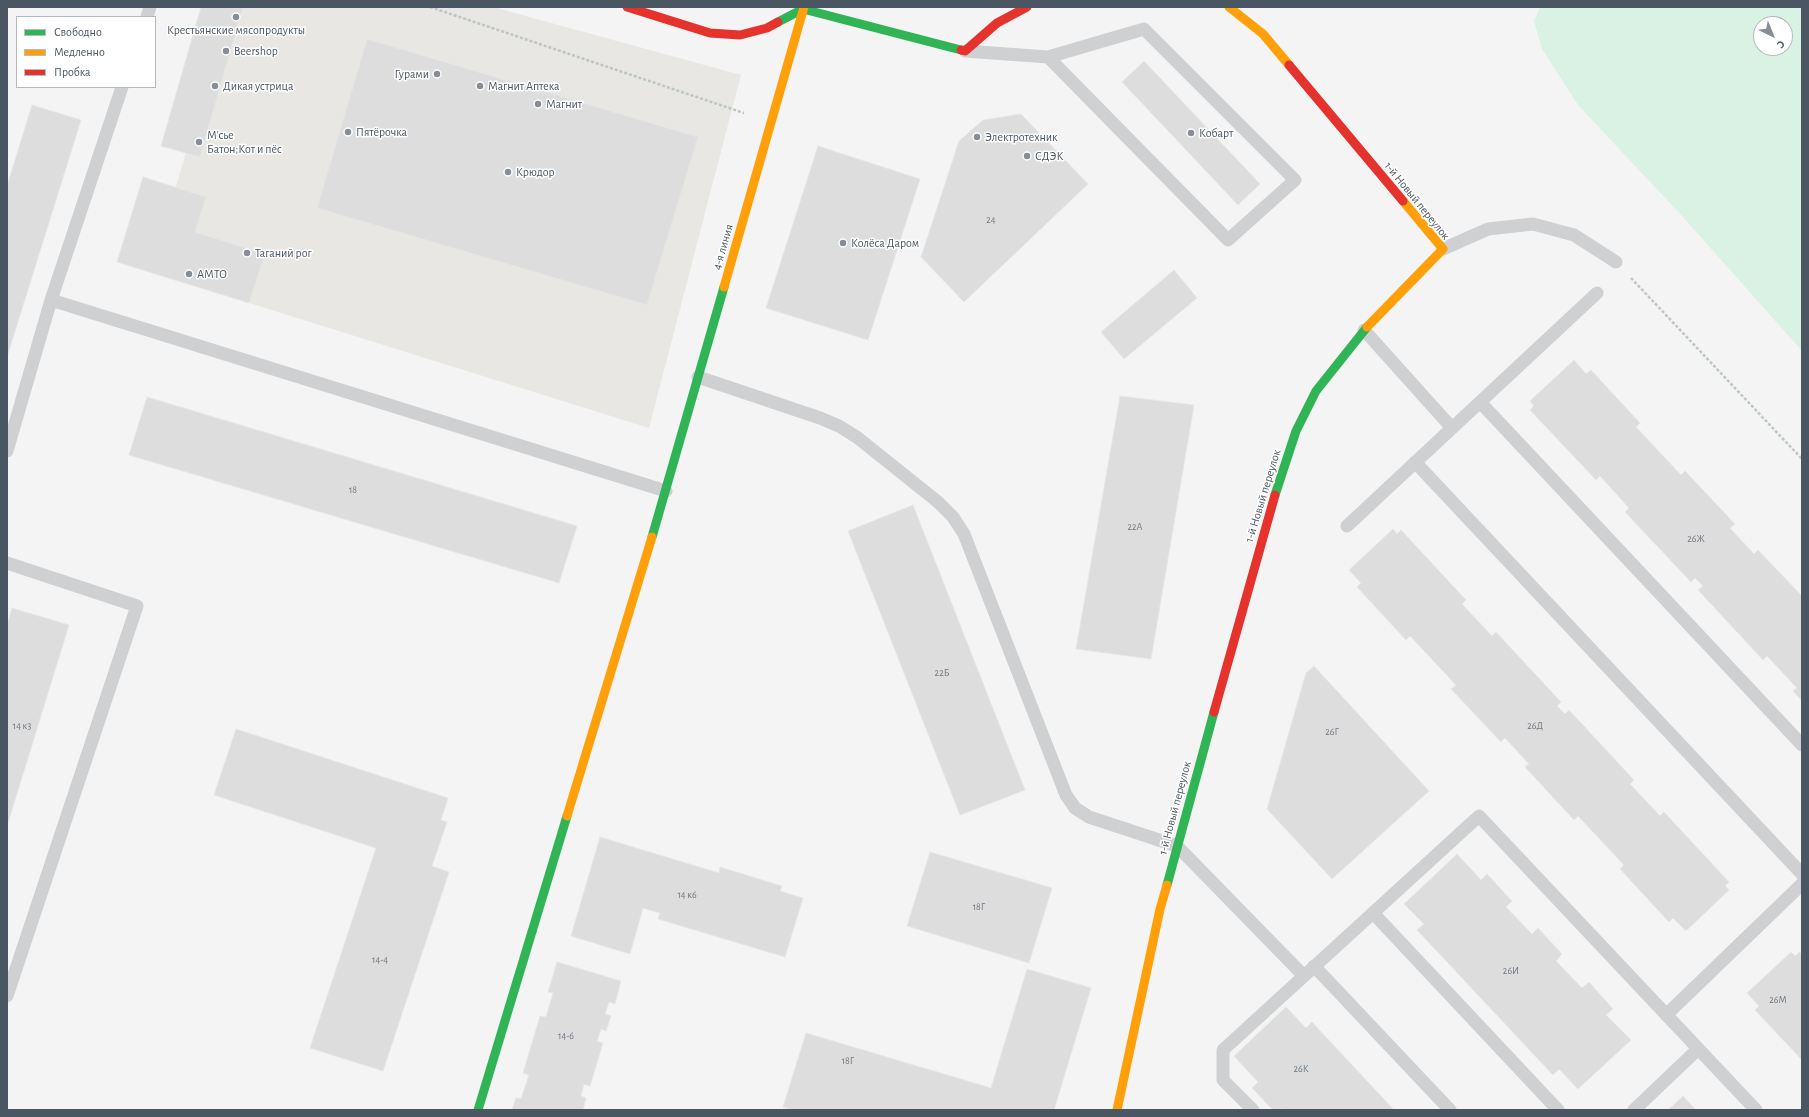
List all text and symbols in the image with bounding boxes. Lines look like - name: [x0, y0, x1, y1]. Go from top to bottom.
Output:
- marker: Крестьянские мясопродукты: [231, 12, 241, 22]
- legend: [16, 16, 156, 88]
- north arrow: [1753, 16, 1793, 56]
- place label: Крестьянские мясопродукты: [167, 23, 305, 37]
- text: Свободно: [54, 26, 102, 38]
- text: С: [1775, 38, 1787, 51]
- place label: Beershop: [234, 44, 278, 58]
- text: Медленно: [54, 46, 105, 58]
- marker: Beershop: [221, 46, 231, 56]
- text: Пробка: [54, 66, 91, 78]
- place label: Гурами: [395, 67, 429, 81]
- marker: Гурами: [432, 69, 442, 79]
- place label: Дикая устрица: [223, 79, 293, 93]
- place label: Магнит Аптека: [488, 79, 560, 93]
- marker: Дикая устрица: [210, 81, 220, 91]
- marker: Магнит Аптека: [475, 81, 485, 91]
- place label: Магнит: [546, 97, 582, 111]
- marker: Магнит: [533, 99, 543, 109]
- place label: Пятёрочка: [356, 125, 407, 139]
- place label: Кобарт: [1199, 126, 1233, 140]
- marker: Пятёрочка: [343, 127, 353, 137]
- place label: М'сье Батон;Кот и пёс: [207, 128, 282, 156]
- marker: Кобарт: [1186, 128, 1196, 138]
- place label: Электротехник: [985, 130, 1058, 144]
- marker: Электротехник: [972, 132, 982, 142]
- marker: М'сье Батон;Кот и пёс: [194, 137, 204, 147]
- place label: СДЭК: [1035, 149, 1063, 163]
- marker: СДЭК: [1022, 151, 1032, 161]
- street label: 1-й Новый переулок: [1381, 159, 1453, 243]
- place label: Крюдор: [516, 165, 555, 179]
- marker: Крюдор: [503, 167, 513, 177]
- house number: 24: [986, 214, 996, 226]
- street label: 4-я линия: [710, 223, 736, 271]
- place label: Колёса Даром: [851, 236, 919, 250]
- marker: Колёса Даром: [838, 238, 848, 248]
- place label: Таганий рог: [255, 246, 312, 260]
- marker: Таганий рог: [242, 248, 252, 258]
- place label: АМТО: [197, 267, 227, 281]
- marker: АМТО: [184, 269, 194, 279]
- street label: 1-й Новый переулок: [1242, 448, 1284, 544]
- house number: 18: [349, 484, 357, 496]
- house number: 22А: [1128, 521, 1142, 533]
- house number: 26Ж: [1687, 533, 1705, 545]
- house number: 22Б: [935, 667, 949, 679]
- house number: 14 к3: [13, 720, 31, 732]
- house number: 26Д: [1527, 720, 1543, 732]
- house number: 26Г: [1325, 726, 1339, 738]
- street label: 1-й Новый переулок: [1156, 760, 1194, 856]
- house number: 14 к6: [677, 889, 697, 901]
- house number: 18Г: [973, 901, 985, 913]
- house number: 14-4: [372, 954, 388, 966]
- house number: 26И: [1503, 965, 1519, 977]
- house number: 26М: [1769, 994, 1787, 1006]
- house number: 14-6: [558, 1030, 574, 1042]
- house number: 18Г: [842, 1055, 854, 1067]
- house number: 26К: [1293, 1063, 1309, 1075]

